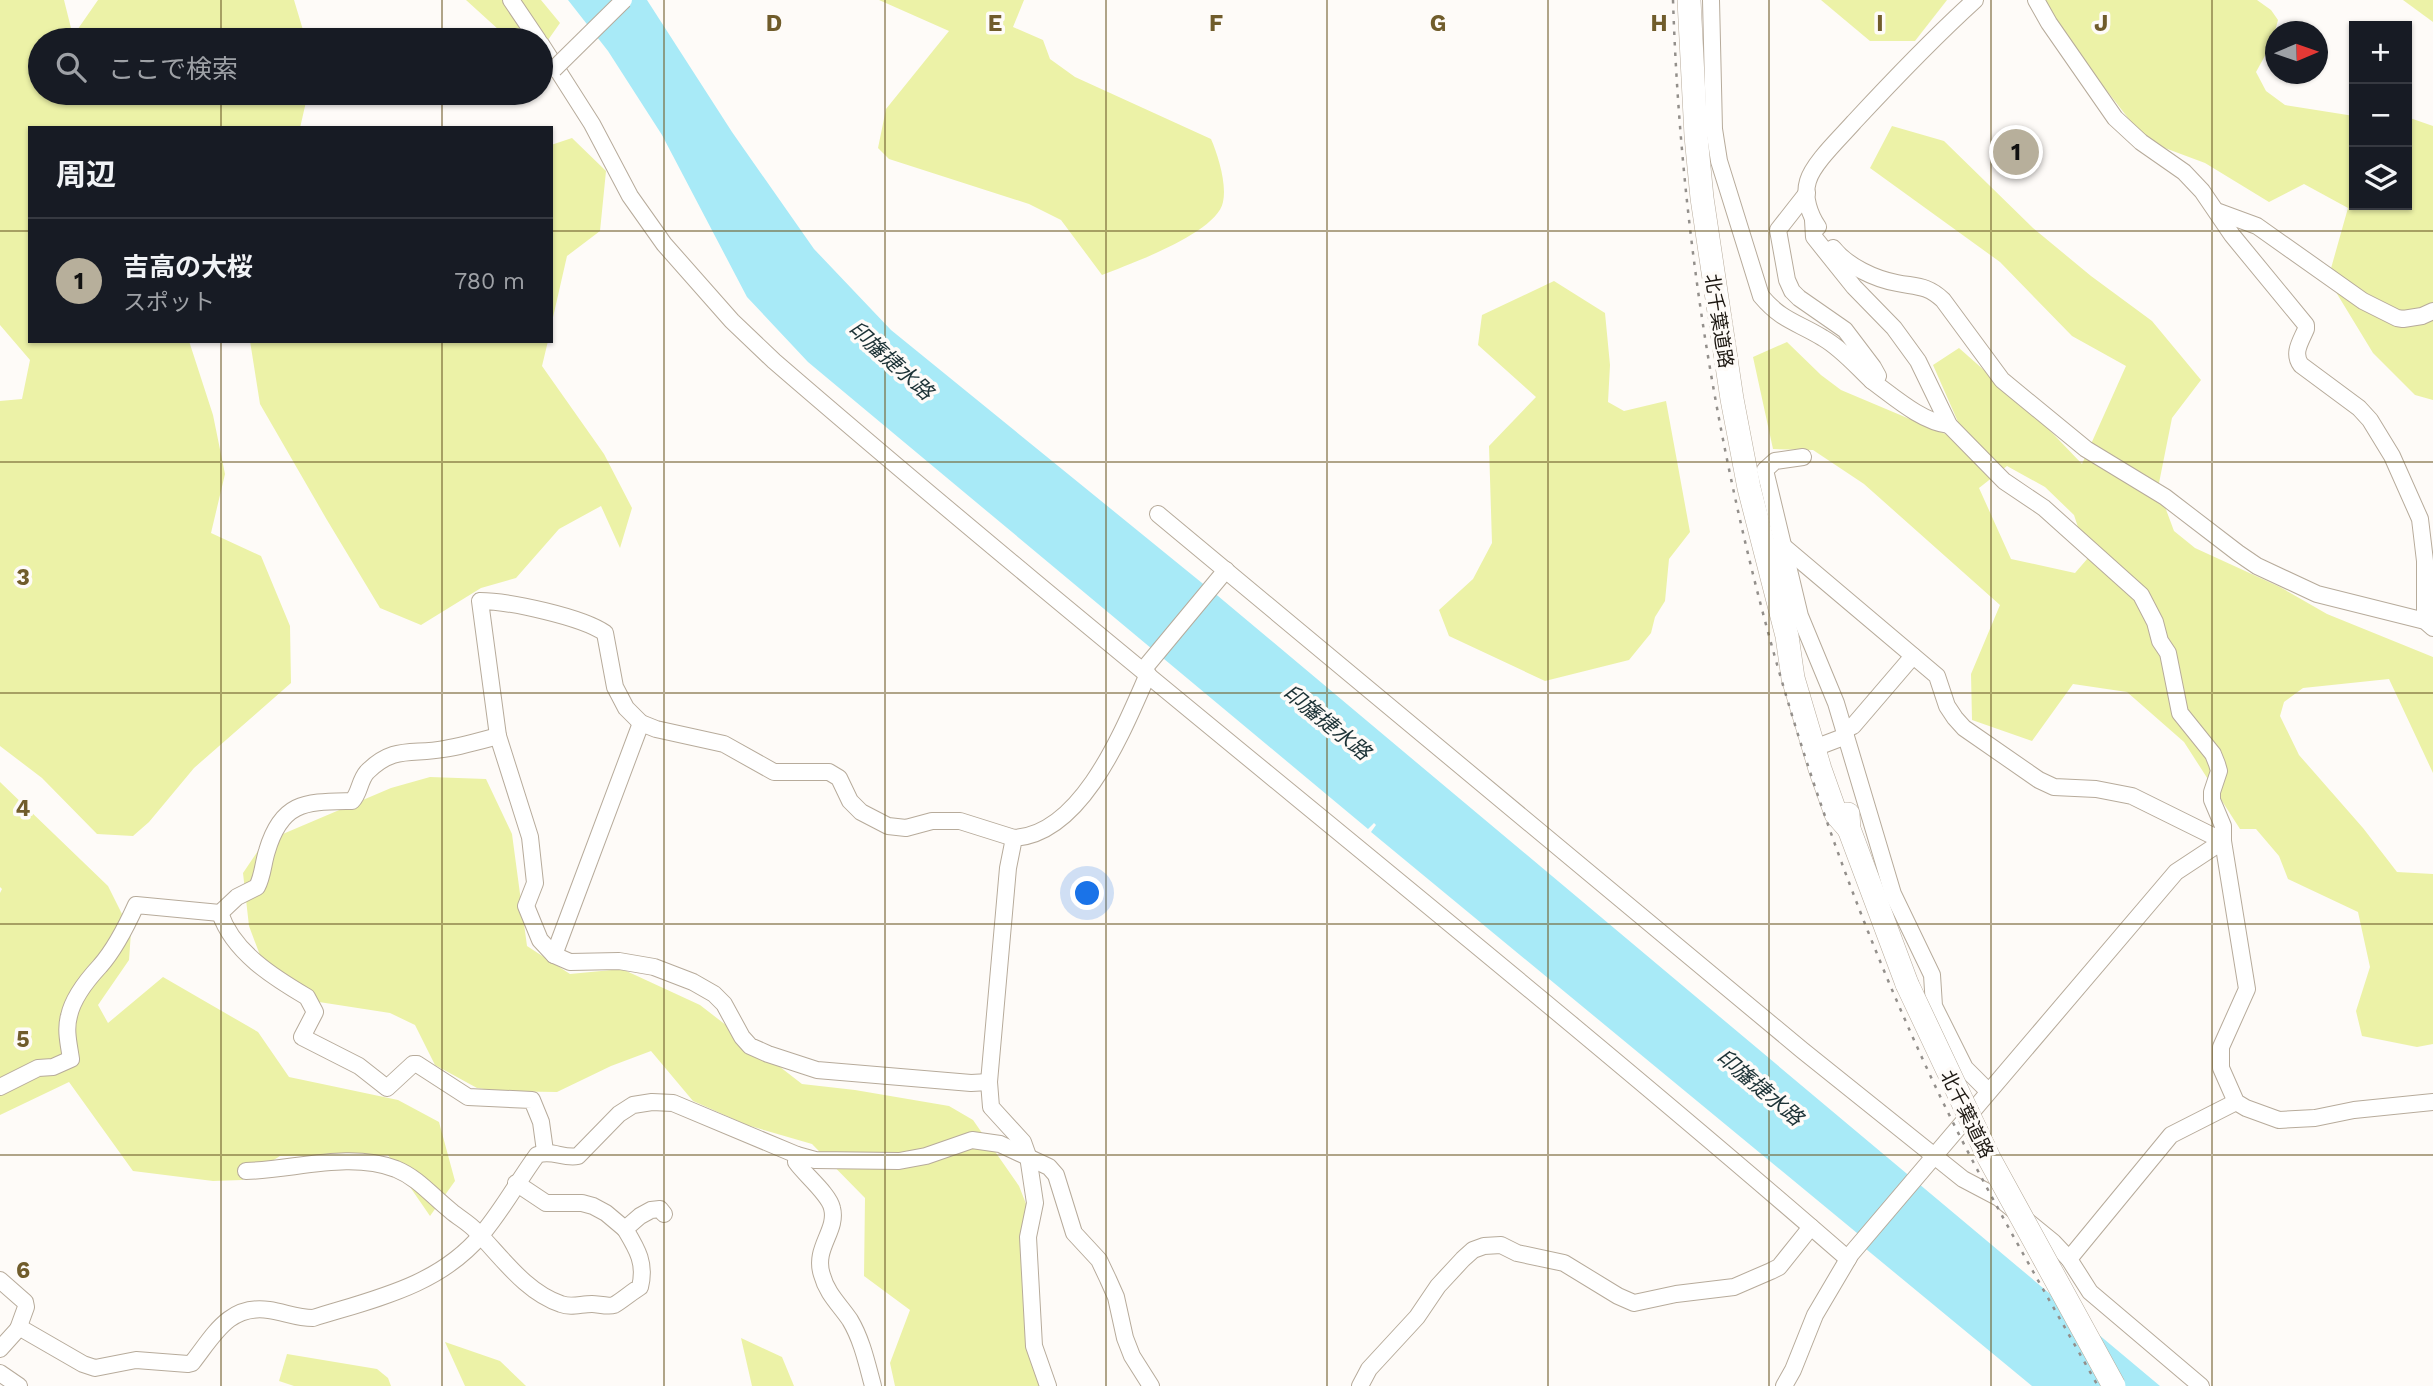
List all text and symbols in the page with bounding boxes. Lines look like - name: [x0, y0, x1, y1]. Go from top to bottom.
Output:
- text: D: [766, 10, 782, 37]
- text: E: [988, 10, 1002, 37]
- text: F: [1209, 10, 1223, 37]
- text: G: [1430, 10, 1446, 37]
- text: H: [1650, 10, 1668, 37]
- text: I: [1876, 10, 1884, 37]
- text: J: [2094, 10, 2108, 37]
- north arrow: [2265, 21, 2328, 84]
- map controls: [2349, 21, 2412, 210]
- button: +: [2349, 21, 2412, 84]
- search box: [28, 28, 553, 105]
- icon: search: [52, 48, 90, 86]
- text: ここで検索: [108, 54, 238, 84]
- button: −: [2349, 84, 2412, 147]
- pin: 1: [1993, 126, 2039, 178]
- button: layers: [2349, 147, 2412, 210]
- text: 周辺: [56, 157, 116, 192]
- text: 吉高の大桜: [123, 252, 253, 282]
- text: 1: [74, 268, 84, 295]
- text: 780 m: [454, 268, 525, 295]
- street label: 北千葉道路: [1700, 272, 1738, 370]
- text: スポット: [123, 289, 215, 316]
- water label: 印旛捷水路: [844, 316, 940, 406]
- text: 3: [16, 564, 30, 591]
- water label: 印旛捷水路: [1278, 679, 1377, 766]
- text: 4: [16, 795, 31, 822]
- your location: [1070, 876, 1104, 910]
- text: 5: [16, 1026, 30, 1053]
- water label: 印旛捷水路: [1712, 1044, 1810, 1132]
- street label: 北千葉道路: [1936, 1066, 1998, 1162]
- text: 6: [16, 1257, 30, 1284]

